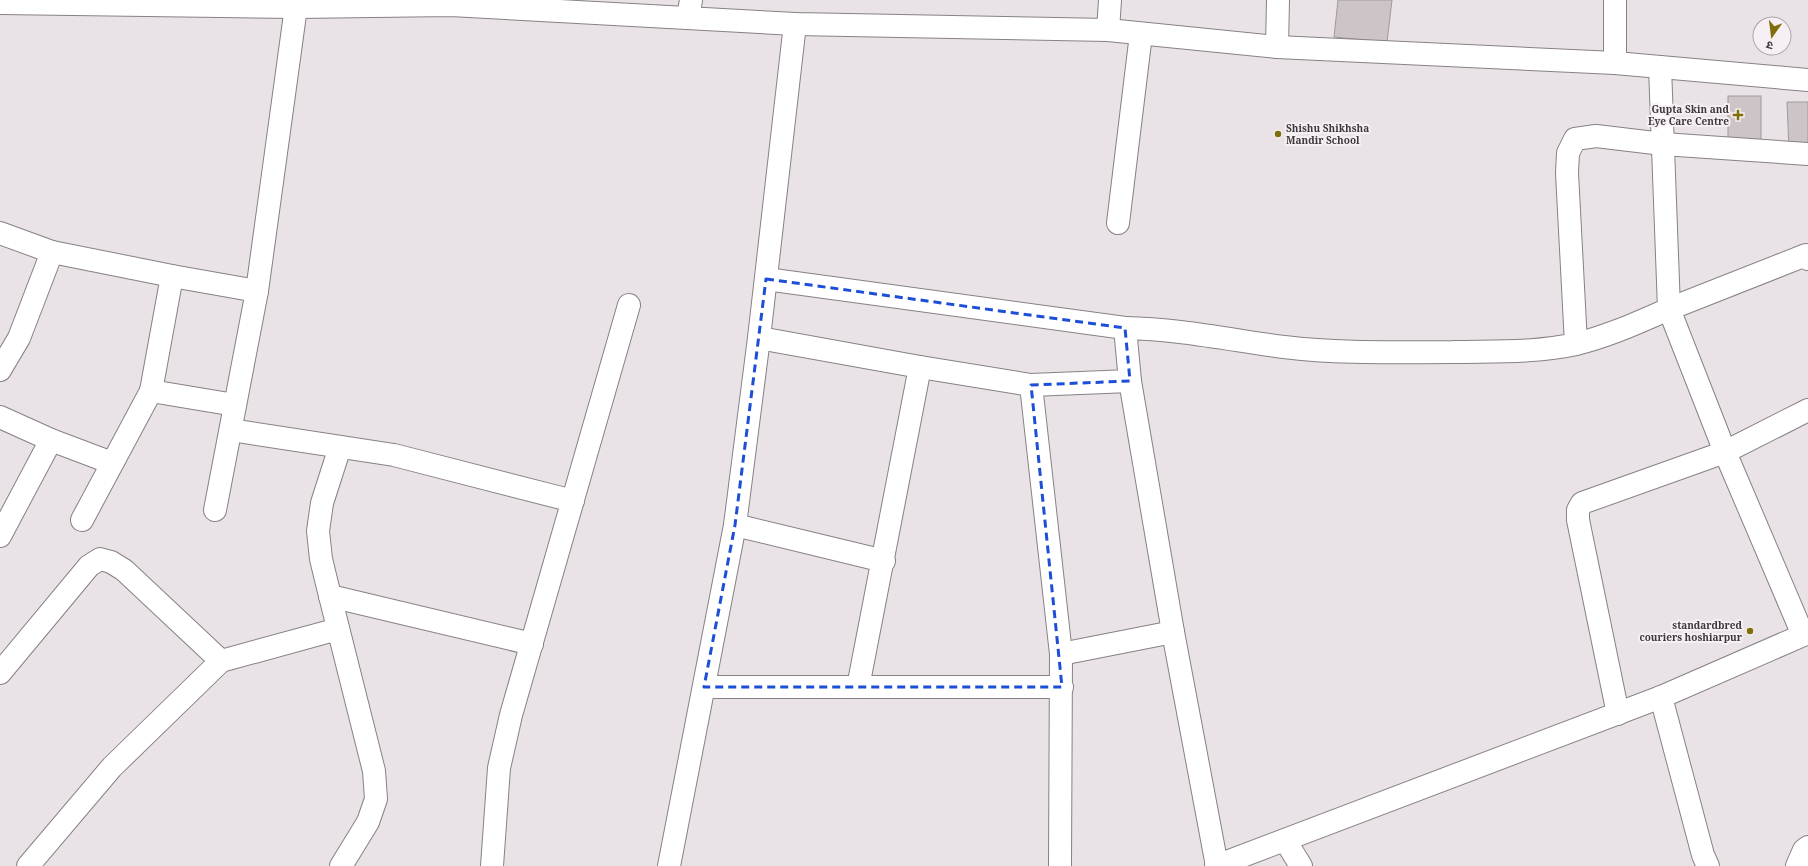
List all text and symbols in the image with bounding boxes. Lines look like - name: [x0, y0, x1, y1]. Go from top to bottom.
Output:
- north arrow: [1752, 16, 1792, 56]
- text: उ: [1764, 38, 1774, 54]
- place label: Gupta Skin and Eye Care Centre: [1648, 102, 1729, 128]
- marker: Gupta Skin and Eye Care Centre: [1732, 109, 1744, 121]
- place label: Shishu Shikhsha Mandir School: [1286, 121, 1369, 147]
- marker: Shishu Shikhsha Mandir School: [1273, 129, 1283, 139]
- place label: standardbred couriers hoshiarpur: [1639, 618, 1743, 644]
- marker: standardbred couriers hoshiarpur: [1745, 626, 1755, 636]

